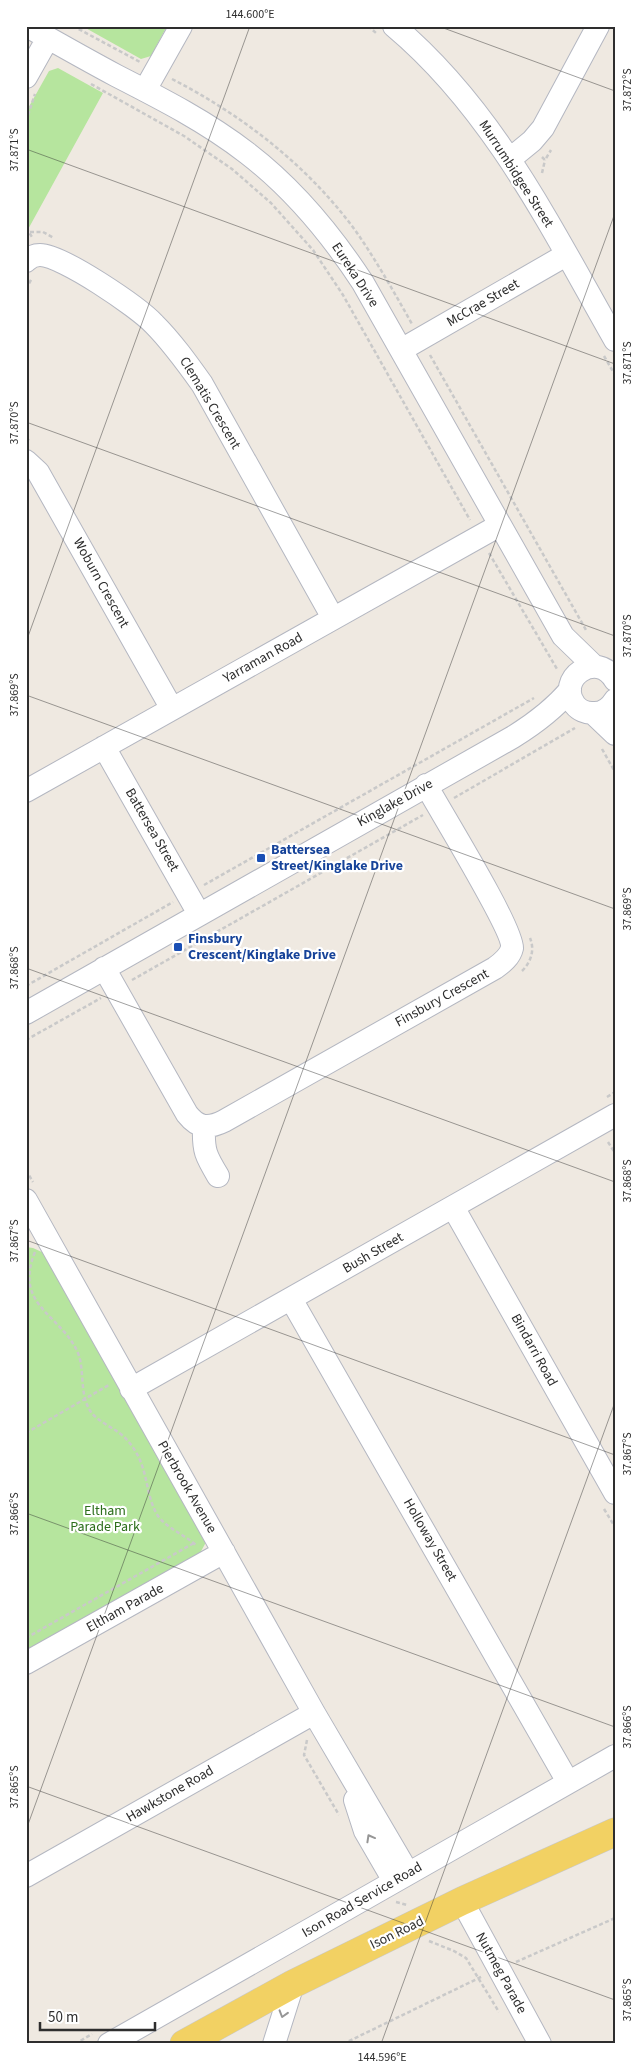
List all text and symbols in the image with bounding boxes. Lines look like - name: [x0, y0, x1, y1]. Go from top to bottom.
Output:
- text: 144.600°E: [225, 6, 275, 23]
- text: 37.872°S: [619, 68, 636, 112]
- street label: Murrumbidgee Street: [474, 116, 558, 232]
- text: 37.871°S: [6, 128, 23, 172]
- street label: Eureka Drive: [327, 239, 383, 311]
- street label: McCrae Street: [443, 274, 523, 332]
- text: 37.871°S: [619, 341, 636, 385]
- street label: Clematis Crescent: [174, 353, 246, 453]
- text: 37.870°S: [6, 401, 23, 445]
- street label: Woburn Crescent: [68, 534, 134, 632]
- text: 37.870°S: [619, 614, 636, 658]
- street label: Yarraman Road: [219, 628, 307, 689]
- text: 37.869°S: [6, 673, 23, 717]
- street label: Kinglake Drive: [354, 774, 436, 832]
- street label: Battersea Street: [120, 785, 184, 876]
- place label: Battersea Street/Kinglake Drive: [271, 840, 403, 876]
- marker: Battersea Street/Kinglake Drive: [255, 852, 267, 864]
- text: 37.869°S: [619, 887, 636, 931]
- place label: Finsbury Crescent/Kinglake Drive: [188, 929, 336, 965]
- marker: Finsbury Crescent/Kinglake Drive: [172, 941, 184, 953]
- text: 37.868°S: [6, 946, 23, 990]
- street label: Finsbury Crescent: [391, 964, 493, 1032]
- text: 37.868°S: [619, 1159, 636, 1203]
- text: 37.867°S: [6, 1219, 23, 1263]
- street label: Bush Street: [339, 1227, 407, 1278]
- street label: Bindarri Road: [506, 1310, 562, 1390]
- text: 37.867°S: [619, 1432, 636, 1476]
- street label: Pierbrook Avenue: [152, 1437, 222, 1537]
- text: 37.866°S: [6, 1492, 23, 1536]
- street label: Holloway Street: [398, 1495, 462, 1585]
- park label: Eltham Parade Park: [70, 1501, 140, 1537]
- street label: Eltham Parade: [83, 1579, 167, 1637]
- text: 37.866°S: [619, 1705, 636, 1749]
- street label: Hawkstone Road: [122, 1761, 218, 1827]
- text: 37.865°S: [6, 1765, 23, 1809]
- one-way arrow: [366, 1835, 376, 1844]
- street label: Ison Road Service Road: [299, 1859, 425, 1941]
- street label: Ison Road: [367, 1913, 427, 1953]
- street label: Nutmeg Parade: [470, 1929, 532, 2017]
- text: 37.865°S: [619, 1978, 636, 2022]
- scale bar: [40, 2000, 155, 2032]
- text: 50 m: [48, 2007, 78, 2028]
- one-way arrow: [279, 2009, 289, 2018]
- text: 144.596°E: [357, 2049, 407, 2066]

